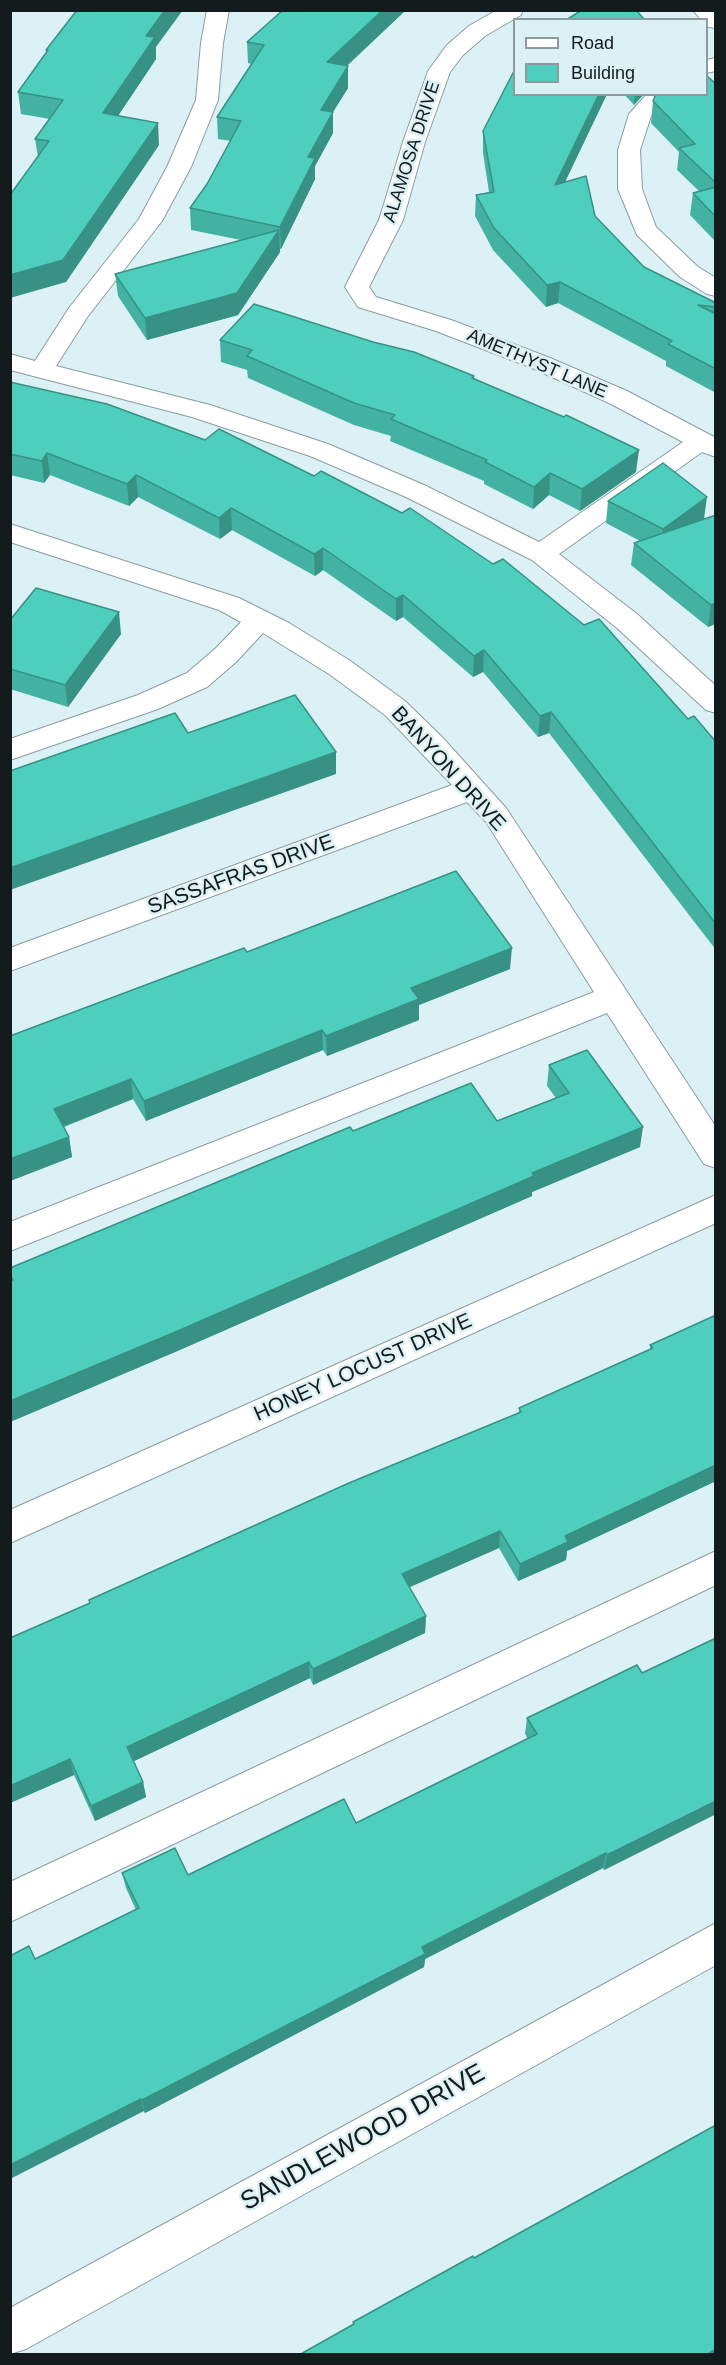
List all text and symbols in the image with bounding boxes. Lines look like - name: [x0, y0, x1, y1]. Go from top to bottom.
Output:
- legend: [513, 18, 708, 96]
- text: Road: [571, 33, 614, 53]
- text: Building: [571, 63, 635, 83]
- street label: ALAMOSA DRIVE: [379, 79, 445, 225]
- street label: AMETHYST LANE: [464, 325, 610, 403]
- street label: BANYON DRIVE: [386, 702, 510, 836]
- street label: SASSAFRAS DRIVE: [145, 830, 337, 920]
- street label: HONEY LOCUST DRIVE: [250, 1309, 476, 1427]
- street label: SANDLEWOOD DRIVE: [235, 2058, 491, 2218]

